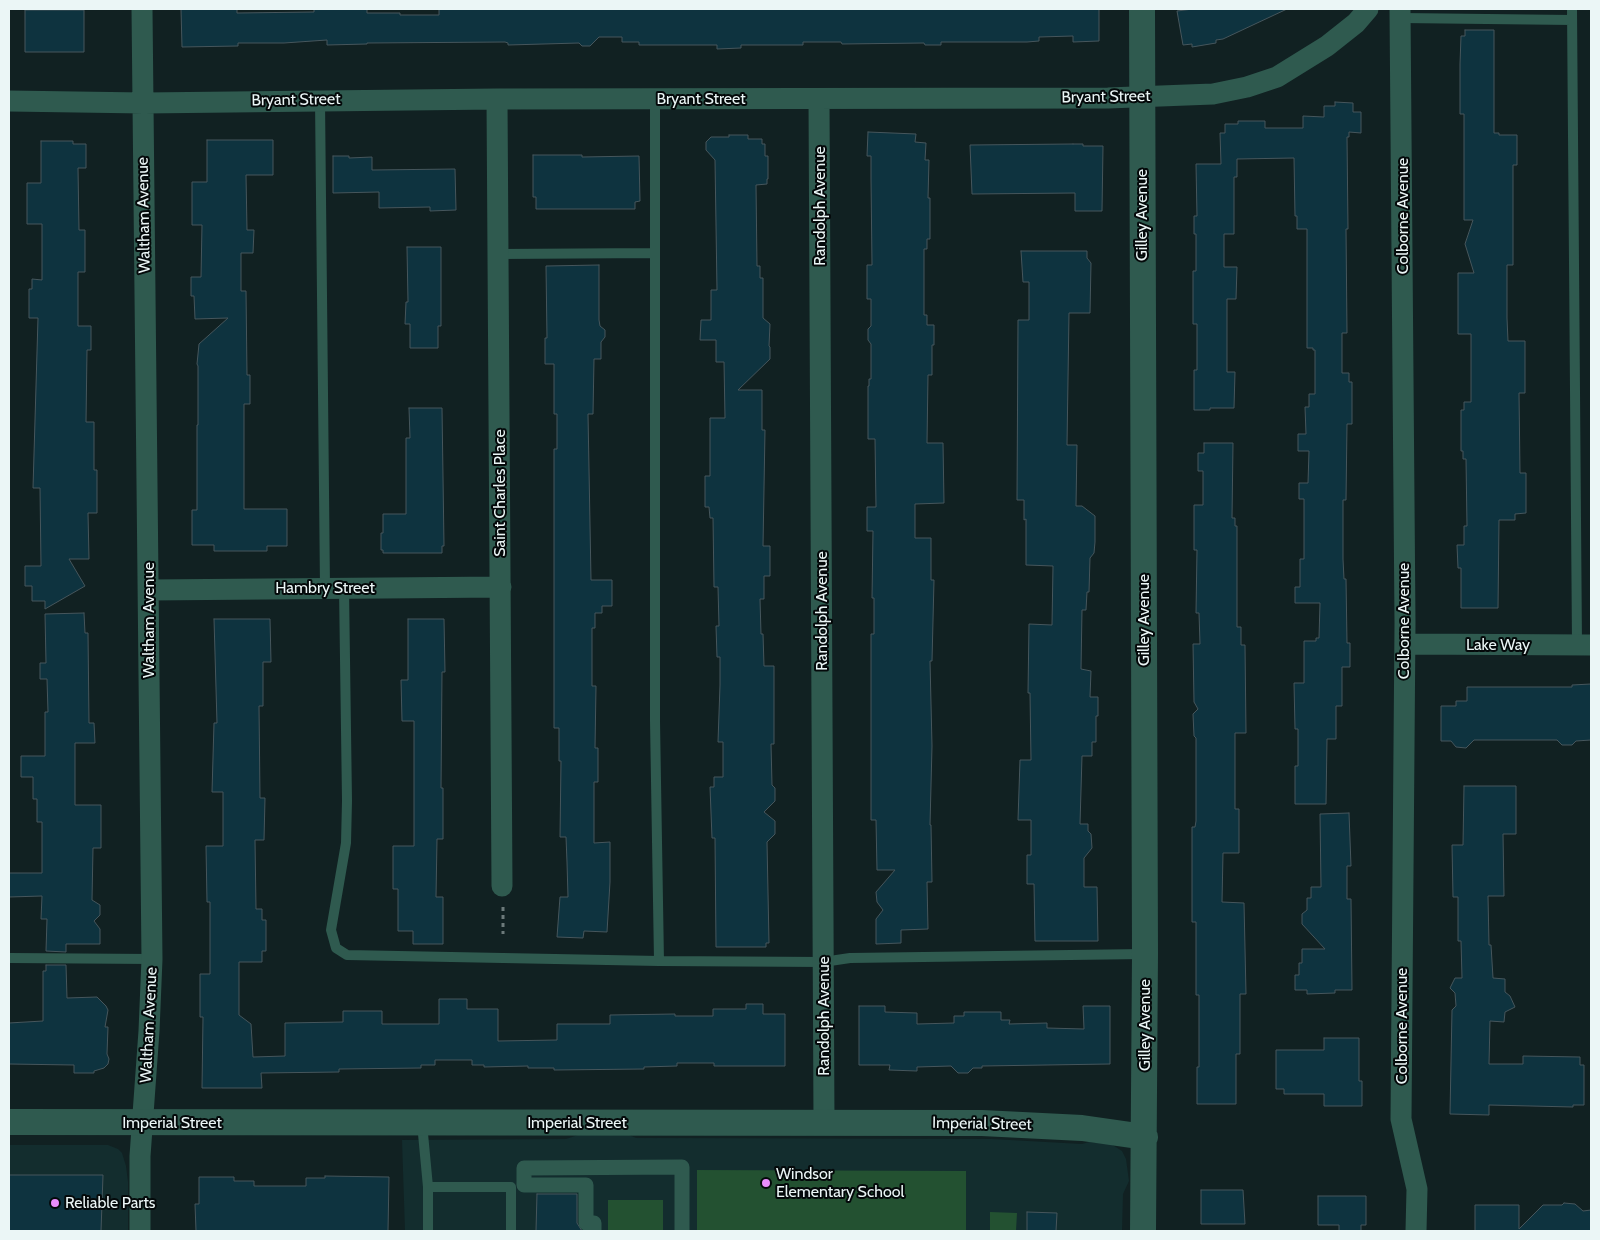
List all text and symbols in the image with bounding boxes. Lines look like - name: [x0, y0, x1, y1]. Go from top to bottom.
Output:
- street label: Bryant Street: [1061, 87, 1151, 107]
- street label: Bryant Street: [656, 89, 746, 109]
- street label: Bryant Street: [251, 90, 341, 110]
- street label: Randolph Avenue: [810, 146, 830, 266]
- street label: Waltham Avenue: [133, 157, 155, 273]
- street label: Colborne Avenue: [1393, 158, 1413, 274]
- street label: Gilley Avenue: [1132, 169, 1152, 261]
- street label: Saint Charles Place: [490, 429, 510, 557]
- street label: Randolph Avenue: [812, 551, 832, 671]
- street label: Waltham Avenue: [139, 562, 159, 678]
- street label: Colborne Avenue: [1394, 563, 1414, 679]
- street label: Gilley Avenue: [1134, 574, 1154, 666]
- street label: Hambry Street: [275, 578, 375, 598]
- street label: Lake Way: [1466, 635, 1530, 655]
- street label: Randolph Avenue: [814, 956, 834, 1076]
- street label: Waltham Avenue: [136, 967, 162, 1083]
- street label: Colborne Avenue: [1392, 968, 1412, 1084]
- street label: Gilley Avenue: [1135, 979, 1155, 1071]
- street label: Imperial Street: [122, 1113, 222, 1133]
- street label: Imperial Street: [527, 1113, 627, 1133]
- street label: Imperial Street: [932, 1114, 1032, 1134]
- place label: Windsor Elementary School: [776, 1164, 904, 1202]
- marker: Windsor Elementary School: [760, 1177, 772, 1189]
- place label: Reliable Parts: [65, 1193, 155, 1213]
- marker: Reliable Parts: [49, 1197, 61, 1209]

